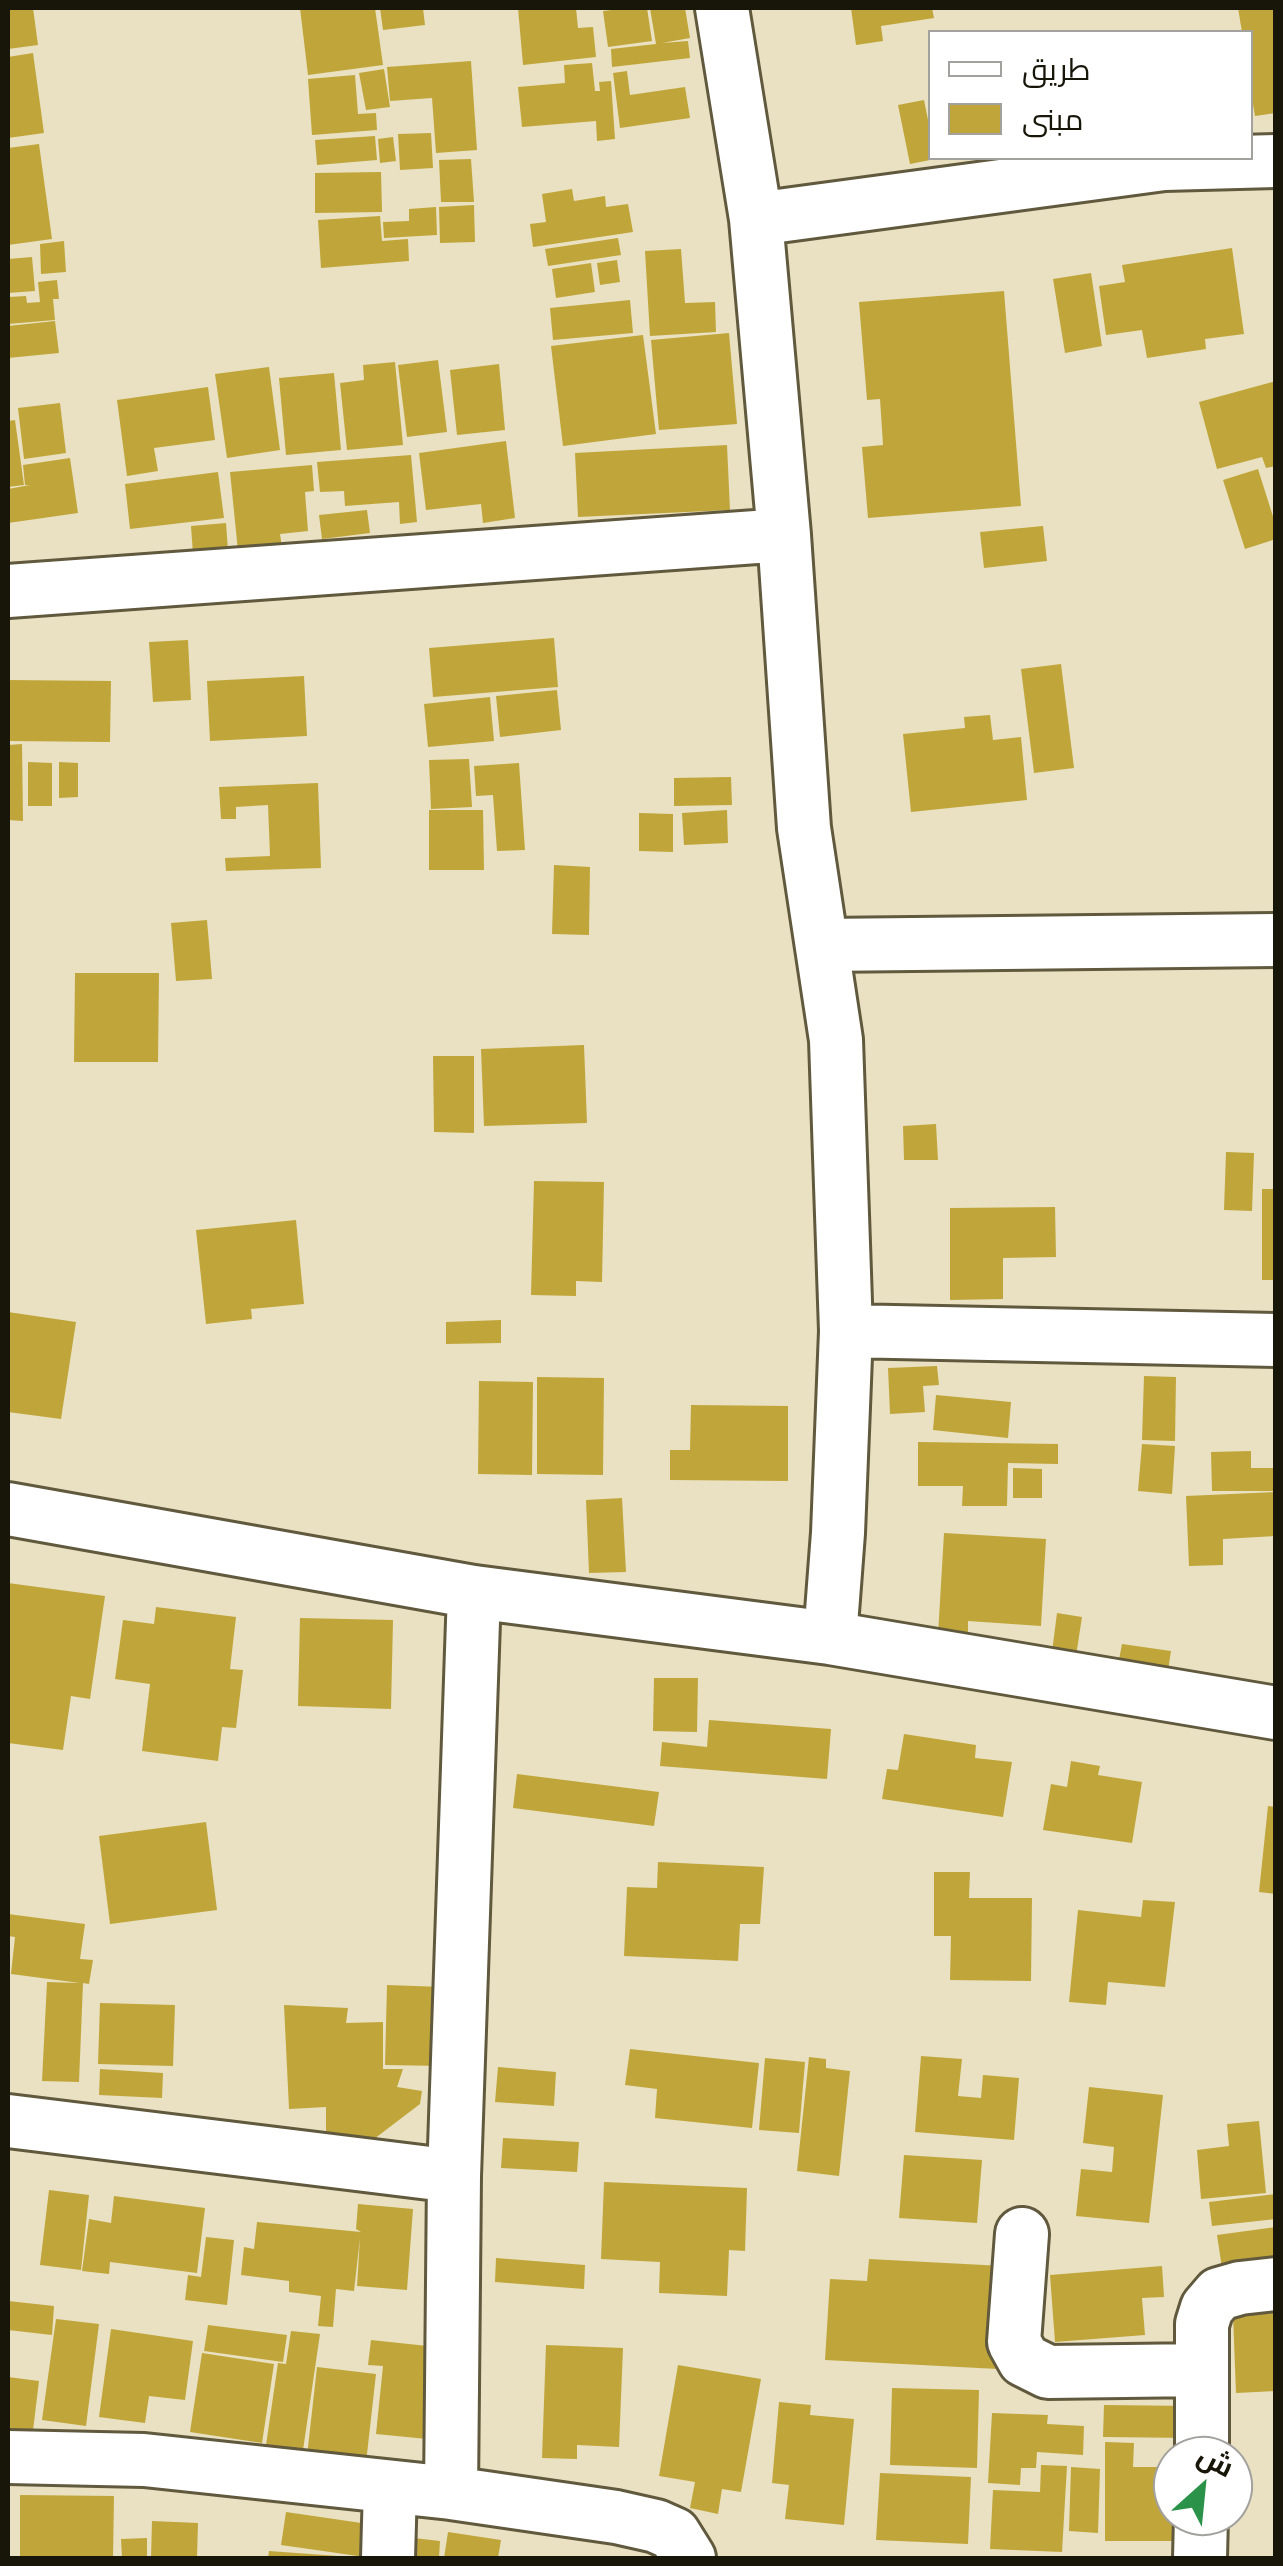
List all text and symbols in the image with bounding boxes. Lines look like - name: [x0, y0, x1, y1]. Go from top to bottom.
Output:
- legend: [928, 30, 1253, 160]
- text: طريق: [1022, 50, 1091, 89]
- text: مبنى: [1022, 100, 1083, 139]
- north arrow: [1153, 2436, 1253, 2536]
- text: ش: [1192, 2437, 1240, 2485]

